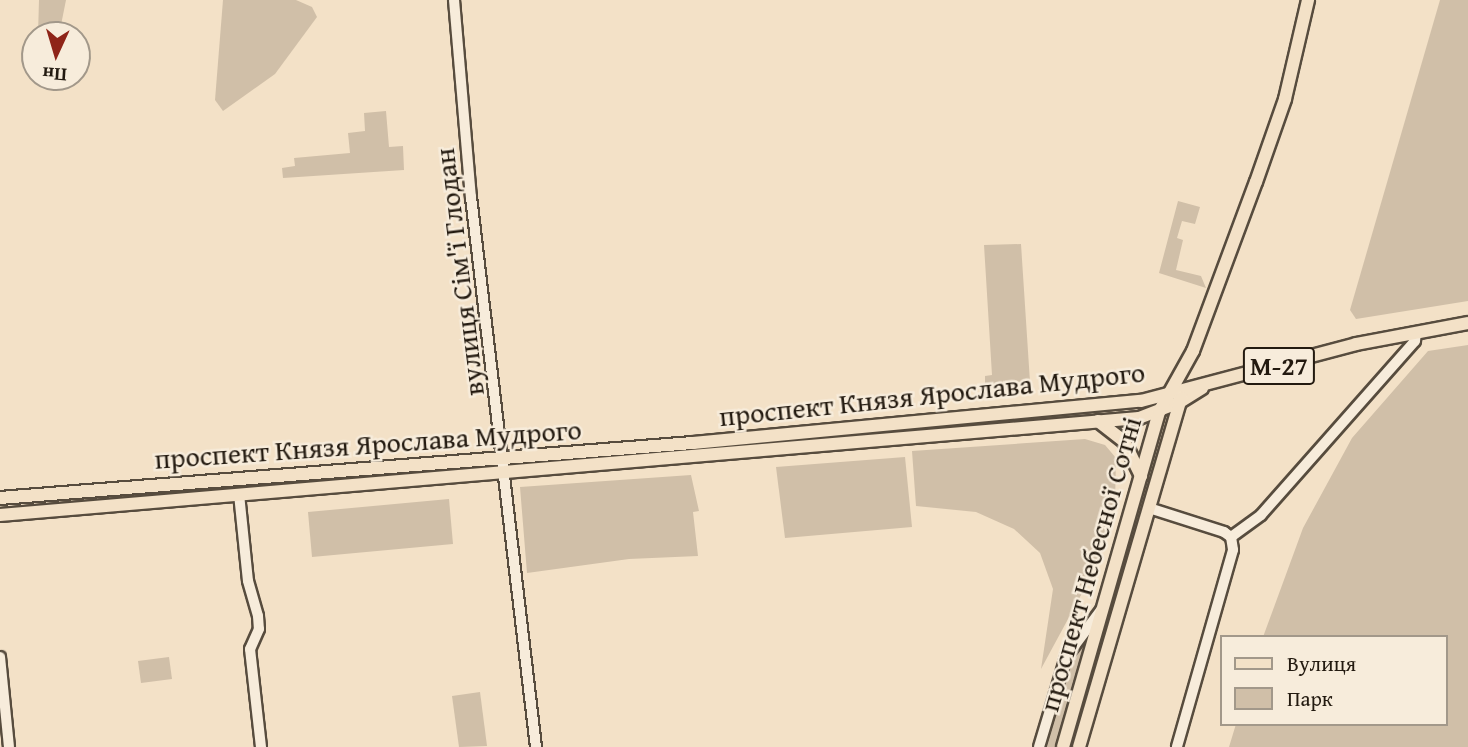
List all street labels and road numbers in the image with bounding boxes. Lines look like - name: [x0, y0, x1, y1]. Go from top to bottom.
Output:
- street label: вулиця Сім'ї Глодан: [427, 146, 491, 398]
- road number: М-27: [1242, 344, 1316, 388]
- street label: проспект Князя Ярослава Мудрого: [717, 355, 1147, 433]
- street label: проспект Князя Ярослава Мудрого: [153, 412, 583, 476]
- street label: проспект Небесної Сотні: [1032, 413, 1148, 715]

